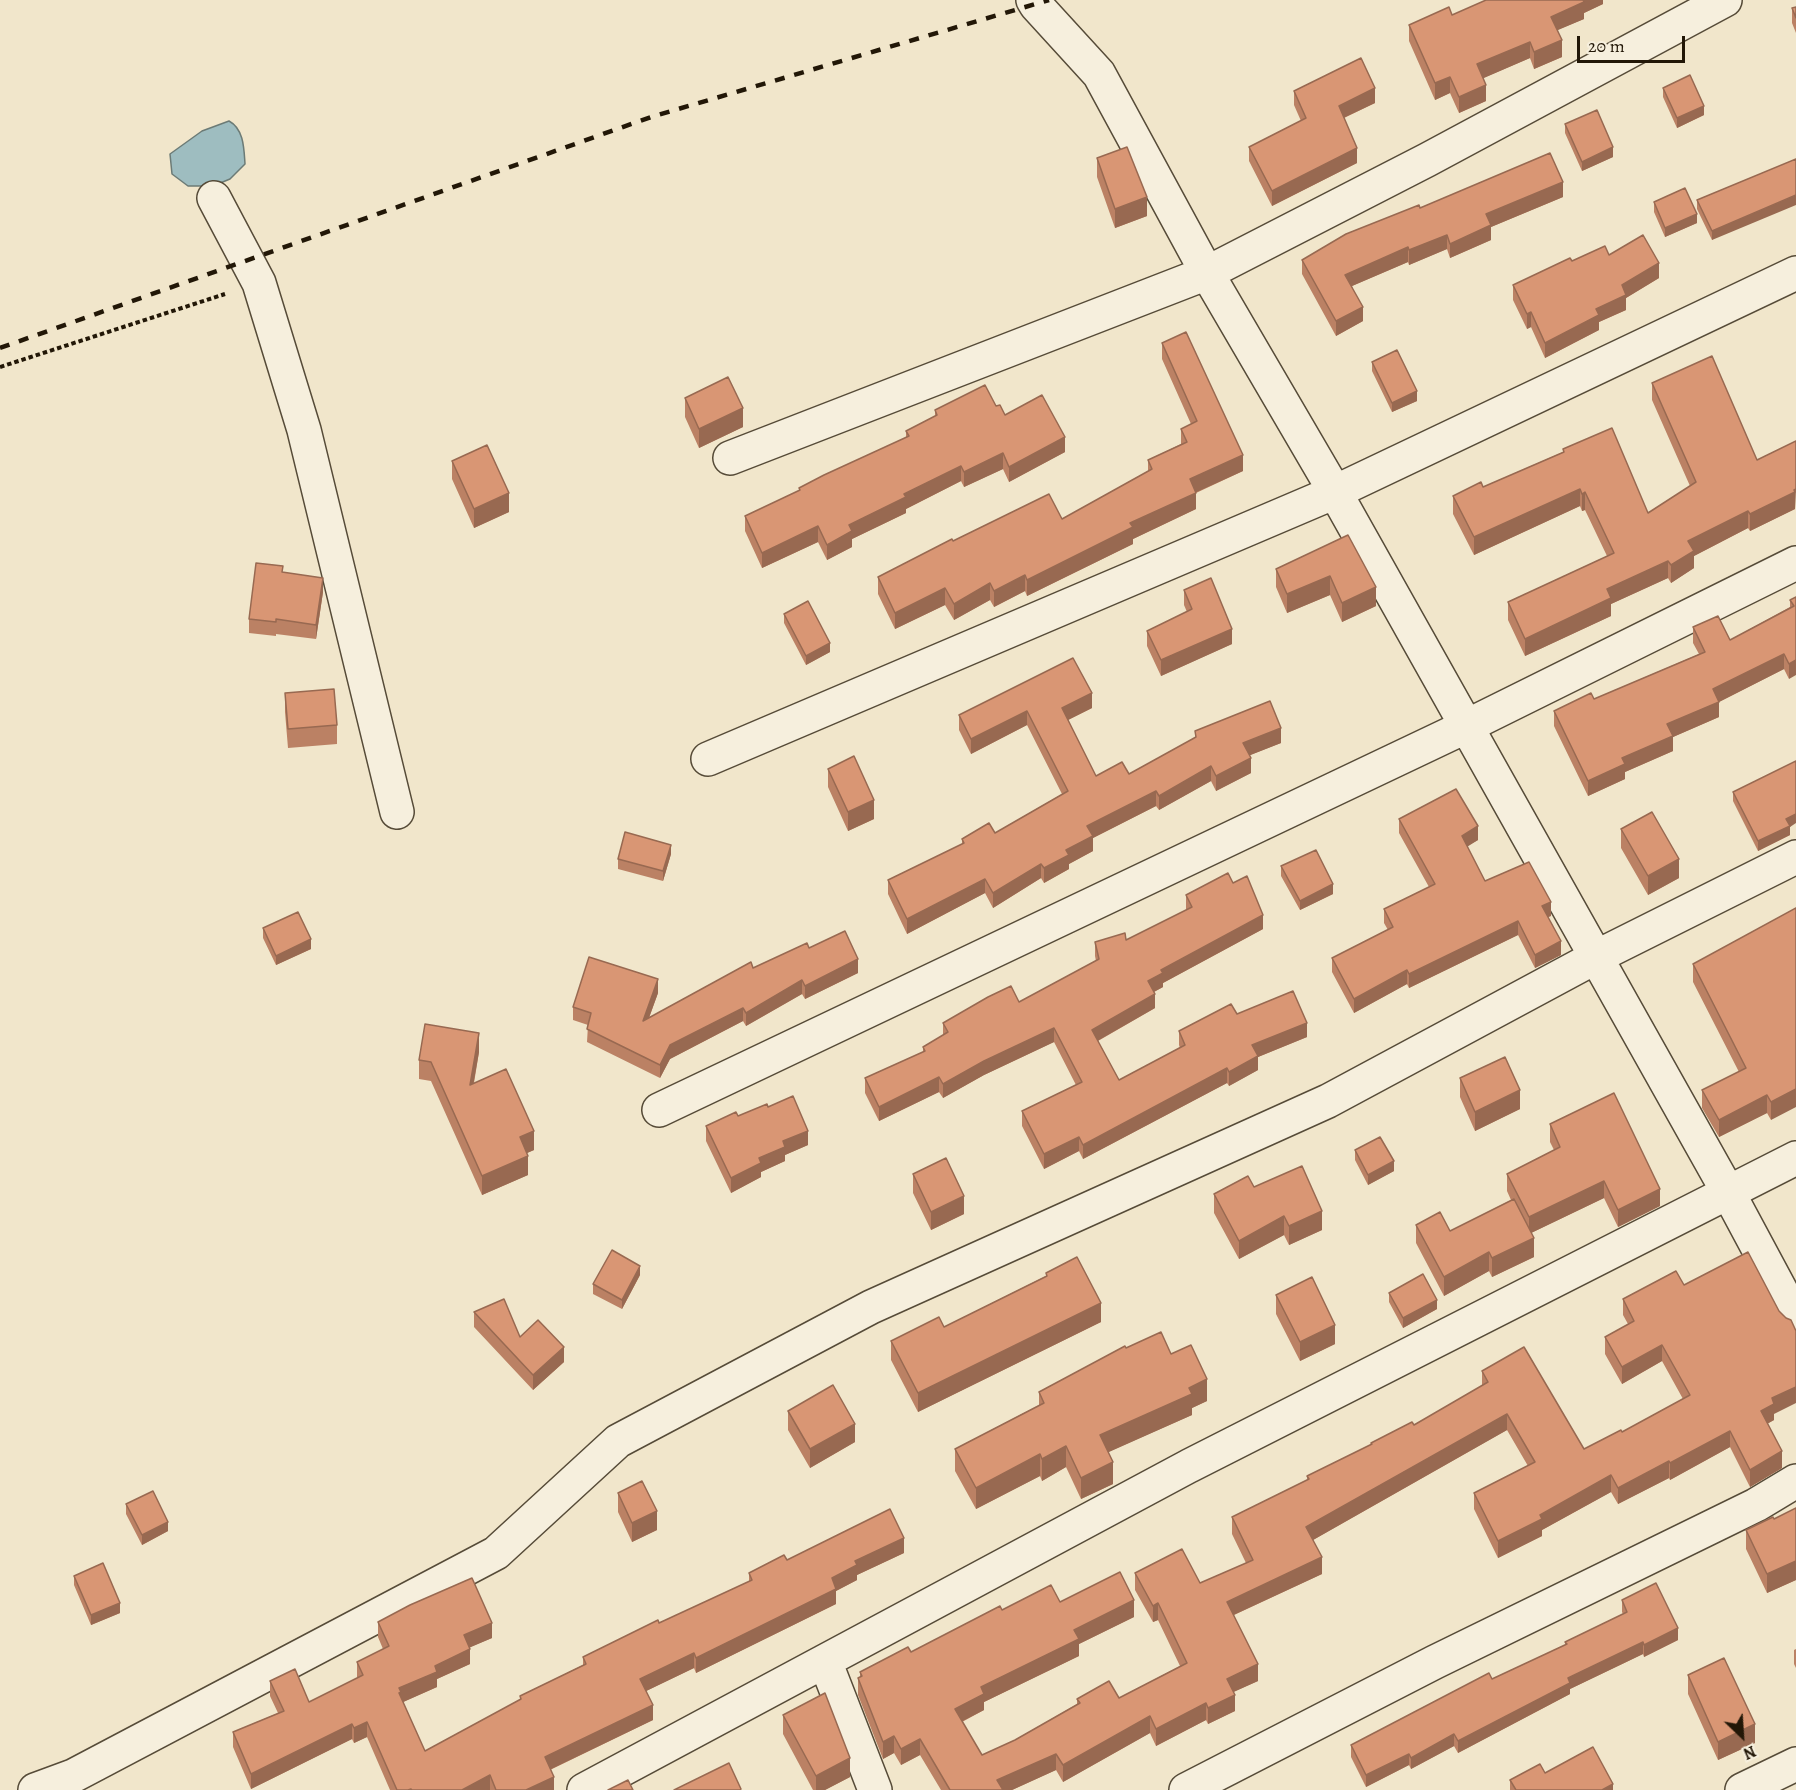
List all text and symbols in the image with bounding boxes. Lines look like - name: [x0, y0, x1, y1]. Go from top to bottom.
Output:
- scale bar: [1580, 24, 1688, 62]
- text: 20 m: [1588, 34, 1625, 58]
- north arrow: [1712, 1706, 1772, 1766]
- text: N: [1740, 1740, 1760, 1765]

